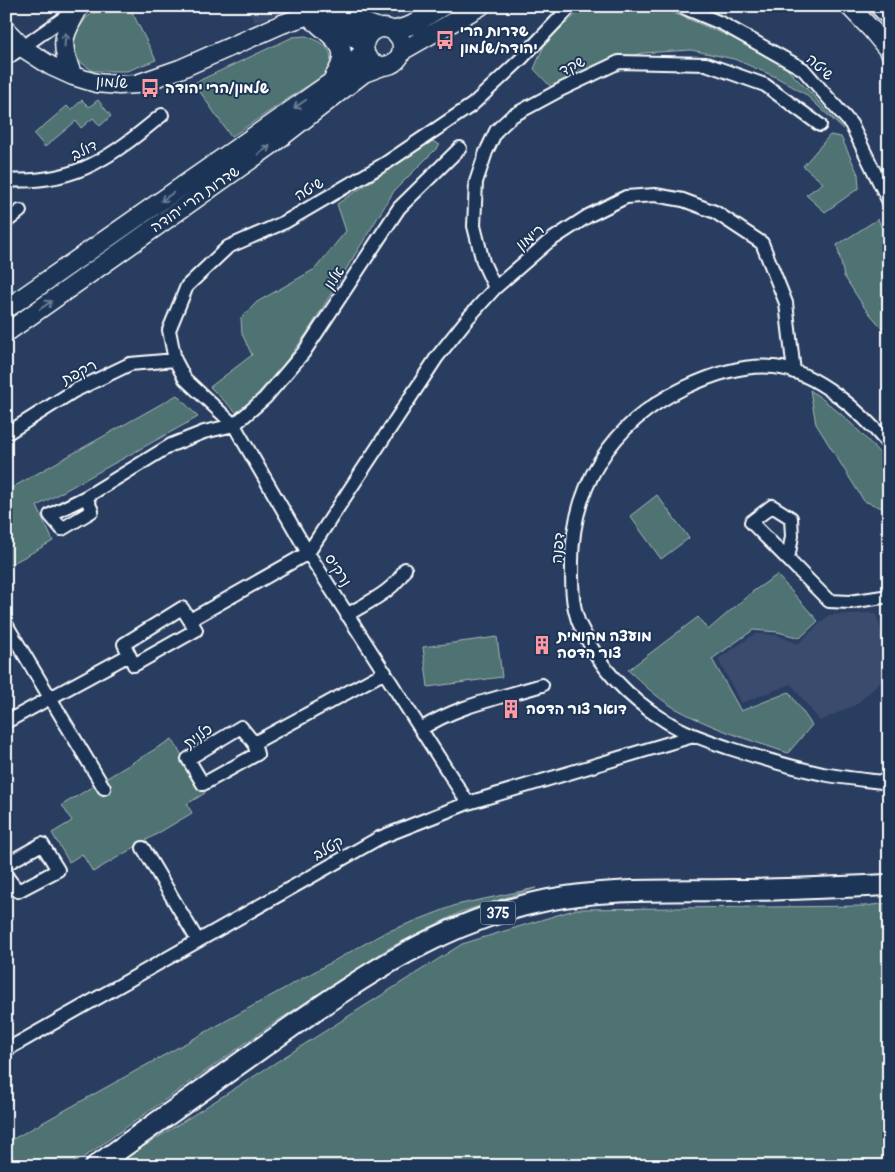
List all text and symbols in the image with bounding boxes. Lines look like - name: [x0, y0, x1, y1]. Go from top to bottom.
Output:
- place label: שדרות הרי יהודה/שלמון: [460, 22, 538, 58]
- bus stop icon: שדרות הרי יהודה/שלמון: [434, 29, 456, 51]
- one-way arrow: [60, 32, 70, 48]
- street label: שיטה: [802, 50, 838, 85]
- street label: שקד: [556, 52, 589, 81]
- street label: שלמון: [95, 72, 129, 93]
- bus stop icon: שלמון/הרי יהודה: [139, 77, 161, 99]
- place label: שלמון/הרי יהודה: [165, 79, 269, 98]
- one-way arrow: [293, 99, 307, 109]
- street label: דולב: [68, 136, 101, 165]
- one-way arrow: [257, 145, 271, 155]
- street label: שדרות הרי יהודה: [147, 162, 244, 237]
- street label: שיטה: [291, 173, 328, 205]
- one-way arrow: [160, 192, 174, 202]
- street label: רימון: [512, 220, 548, 255]
- street label: אלון: [320, 263, 349, 294]
- one-way arrow: [39, 300, 53, 310]
- street label: רקפת: [57, 356, 100, 390]
- street label: דפנה: [548, 532, 569, 564]
- street label: נרקיס: [320, 550, 355, 590]
- place label: מועצה מקומית צור הדסה: [556, 627, 652, 663]
- building icon: מועצה מקומית צור הדסה: [531, 634, 553, 656]
- building icon: דואר צור הדסה: [500, 698, 522, 720]
- place label: דואר צור הדסה: [526, 700, 627, 719]
- street label: כלנית: [180, 720, 216, 753]
- street label: קטלב: [309, 832, 347, 865]
- road number: 375: [480, 901, 516, 924]

